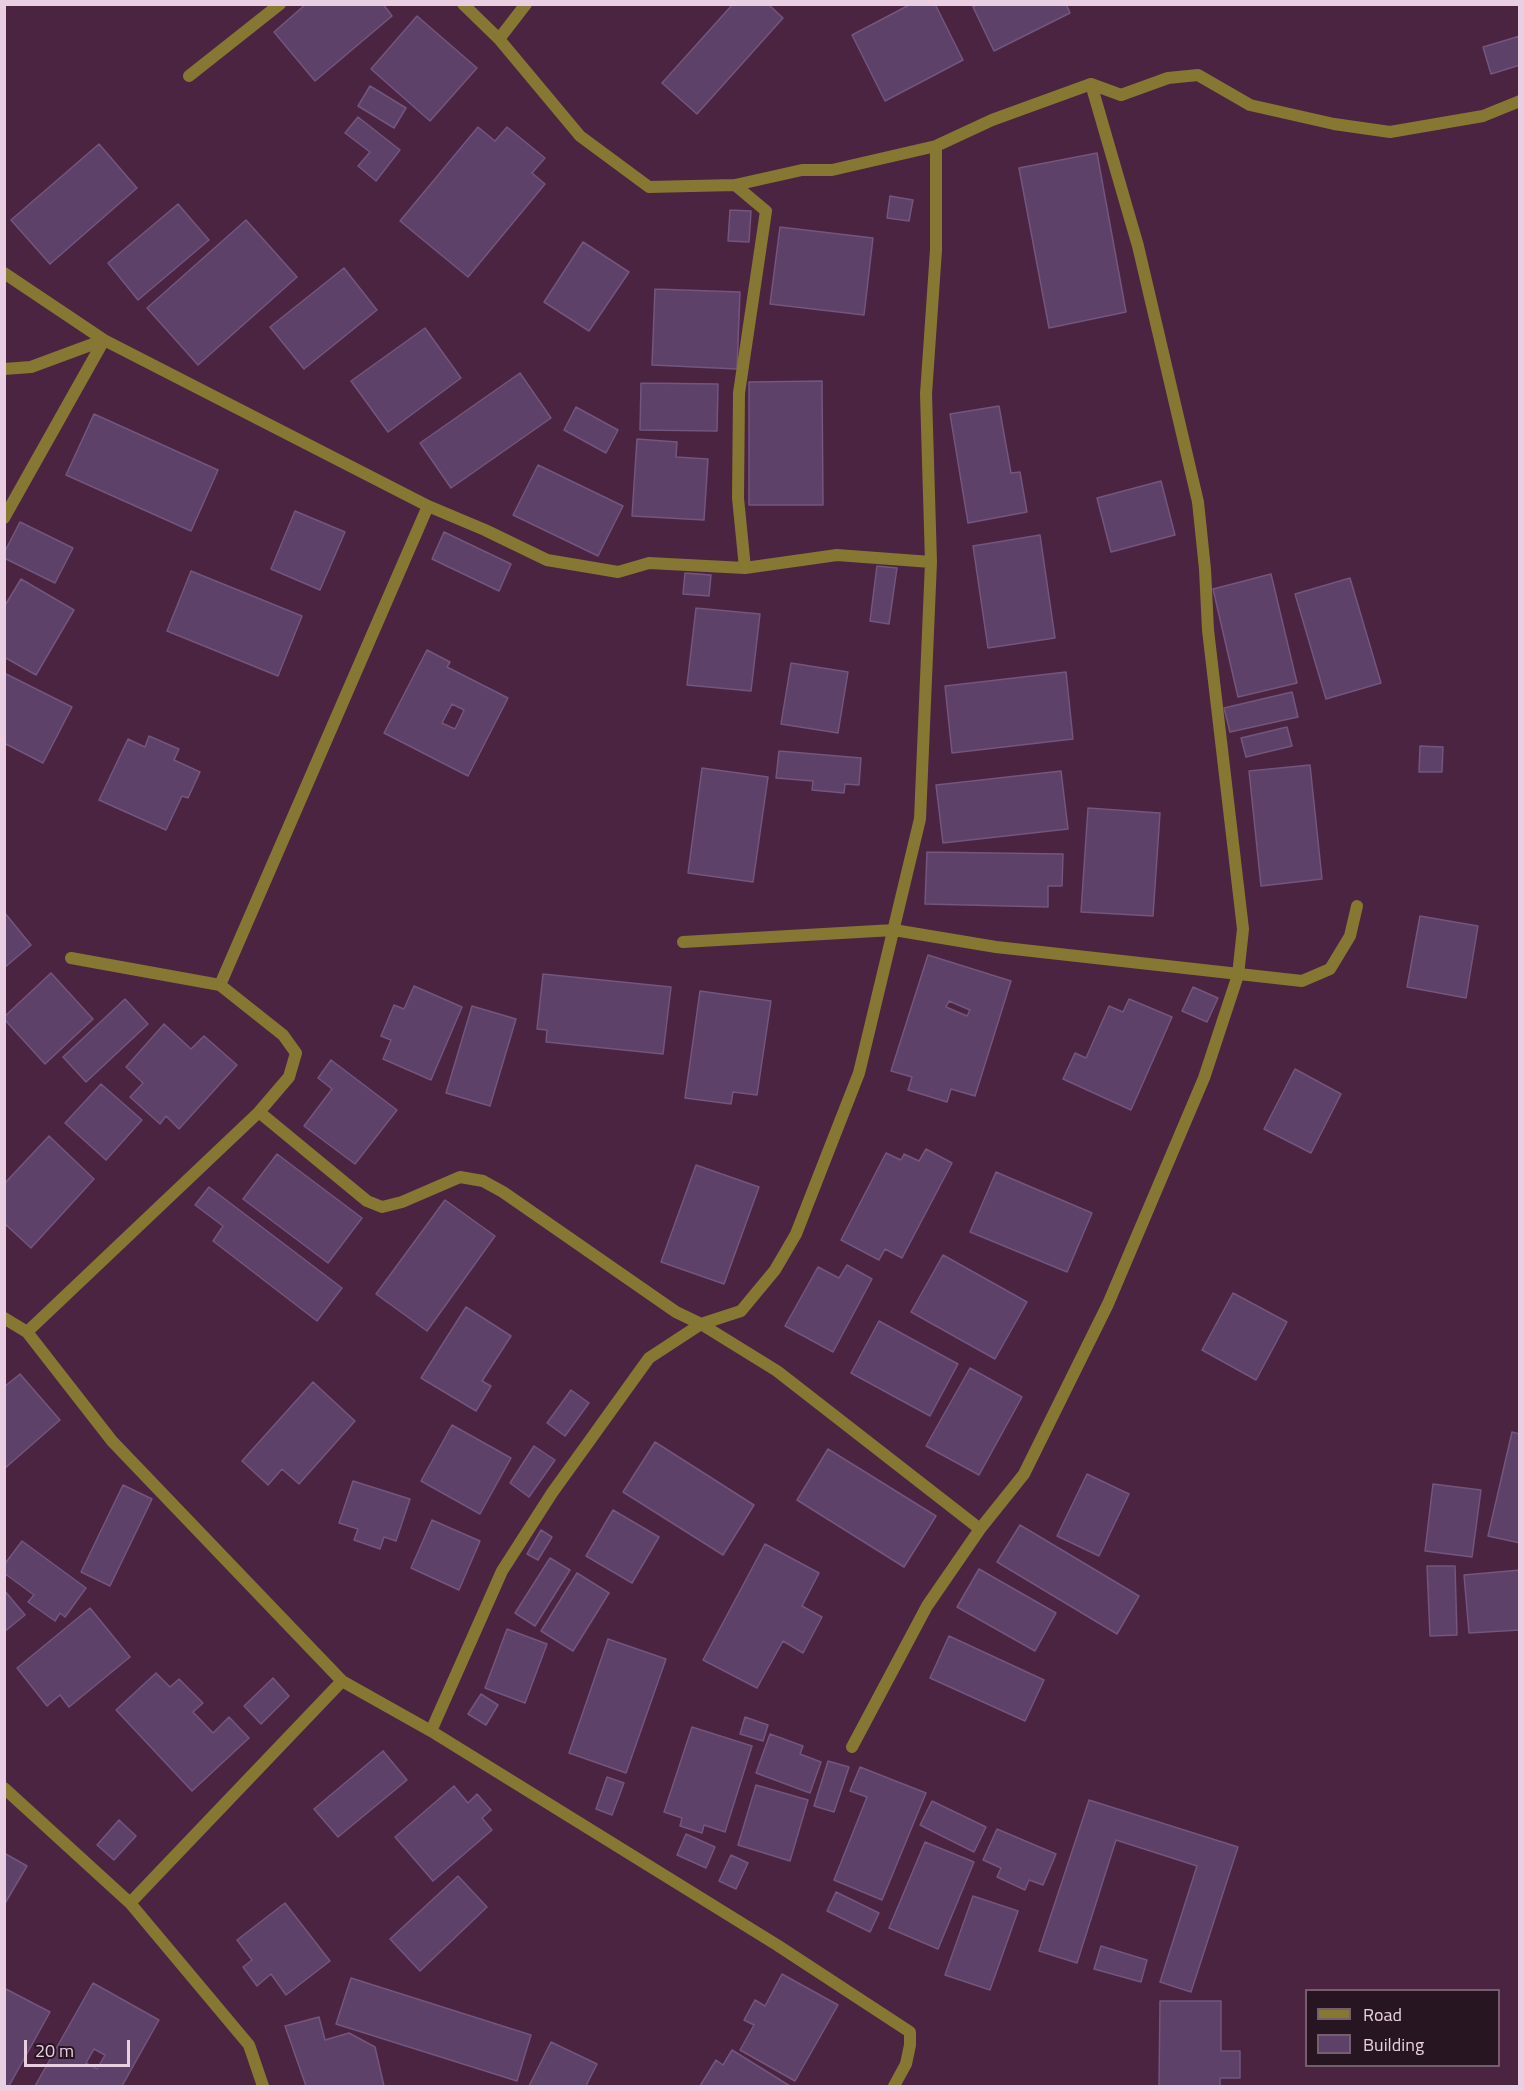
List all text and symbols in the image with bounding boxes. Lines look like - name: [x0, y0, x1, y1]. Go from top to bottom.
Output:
- legend: [1305, 1989, 1500, 2067]
- text: Road: [1363, 2001, 1402, 2028]
- scale bar: [27, 2028, 134, 2066]
- text: Building: [1363, 2031, 1424, 2058]
- text: 20 m: [35, 2037, 74, 2064]

